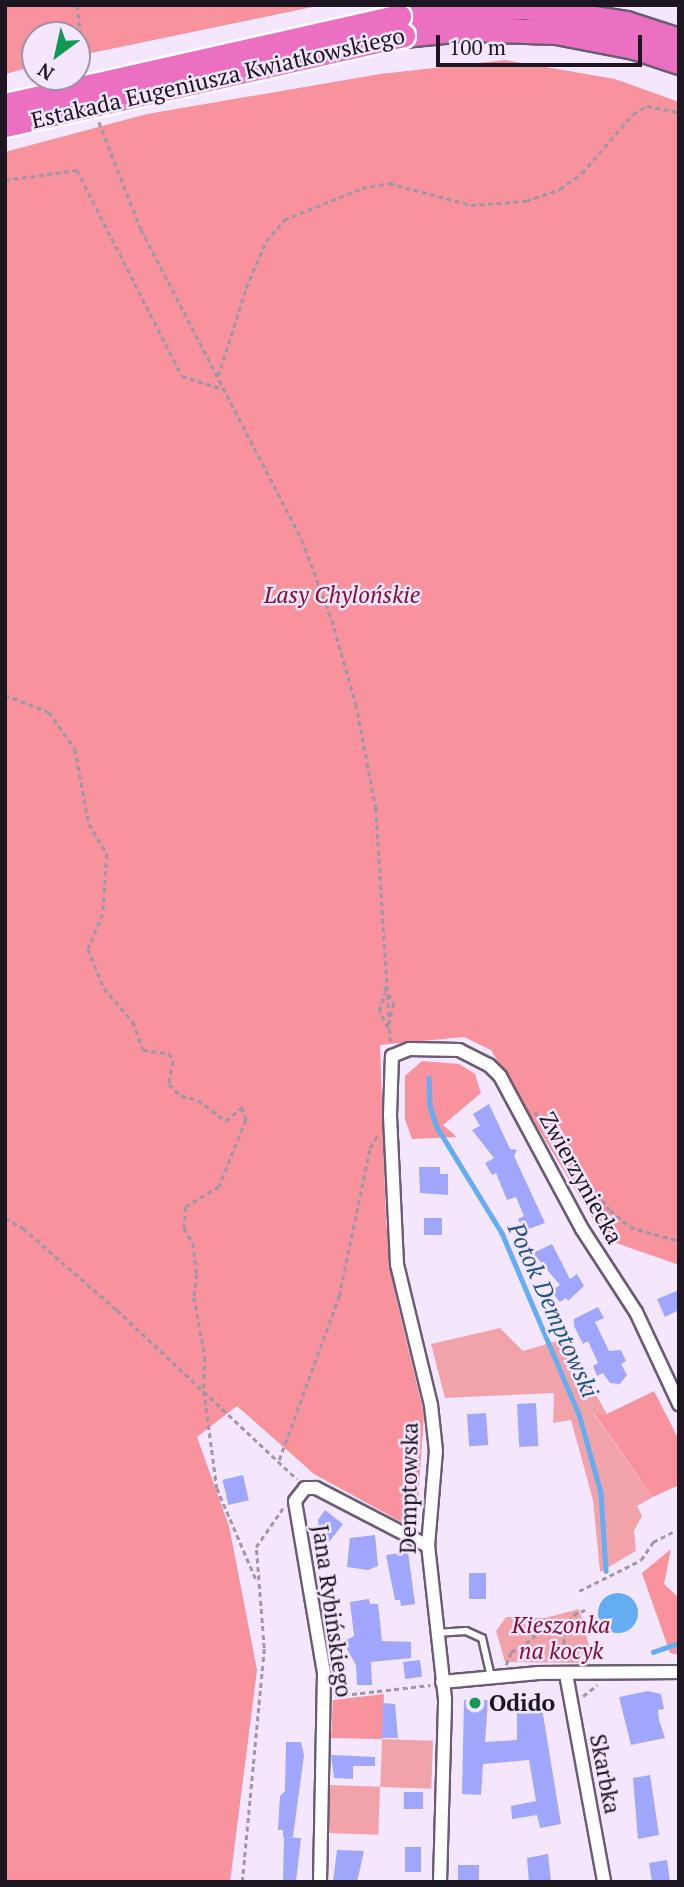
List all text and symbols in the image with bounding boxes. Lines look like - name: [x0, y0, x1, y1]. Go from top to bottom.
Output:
- north arrow: [21, 21, 91, 91]
- scale bar: [439, 21, 646, 65]
- street label: Estakada Eugeniusza Kwiatkowskiego: [28, 22, 408, 134]
- text: 100 m: [449, 33, 506, 61]
- text: N: [33, 58, 58, 87]
- park label: Lasy Chylońskie: [264, 581, 420, 609]
- street label: Zwierzyniecka: [533, 1107, 629, 1249]
- water label: Potok Demptowski: [501, 1218, 605, 1402]
- street label: Demptowska: [394, 1422, 424, 1554]
- street label: Jana Rybińskiego: [306, 1523, 358, 1699]
- park label: Kieszonka na kocyk: [512, 1611, 610, 1665]
- place label: Odido: [489, 1689, 555, 1717]
- marker: Odido: [467, 1695, 483, 1711]
- street label: Skarbka: [584, 1732, 626, 1816]

